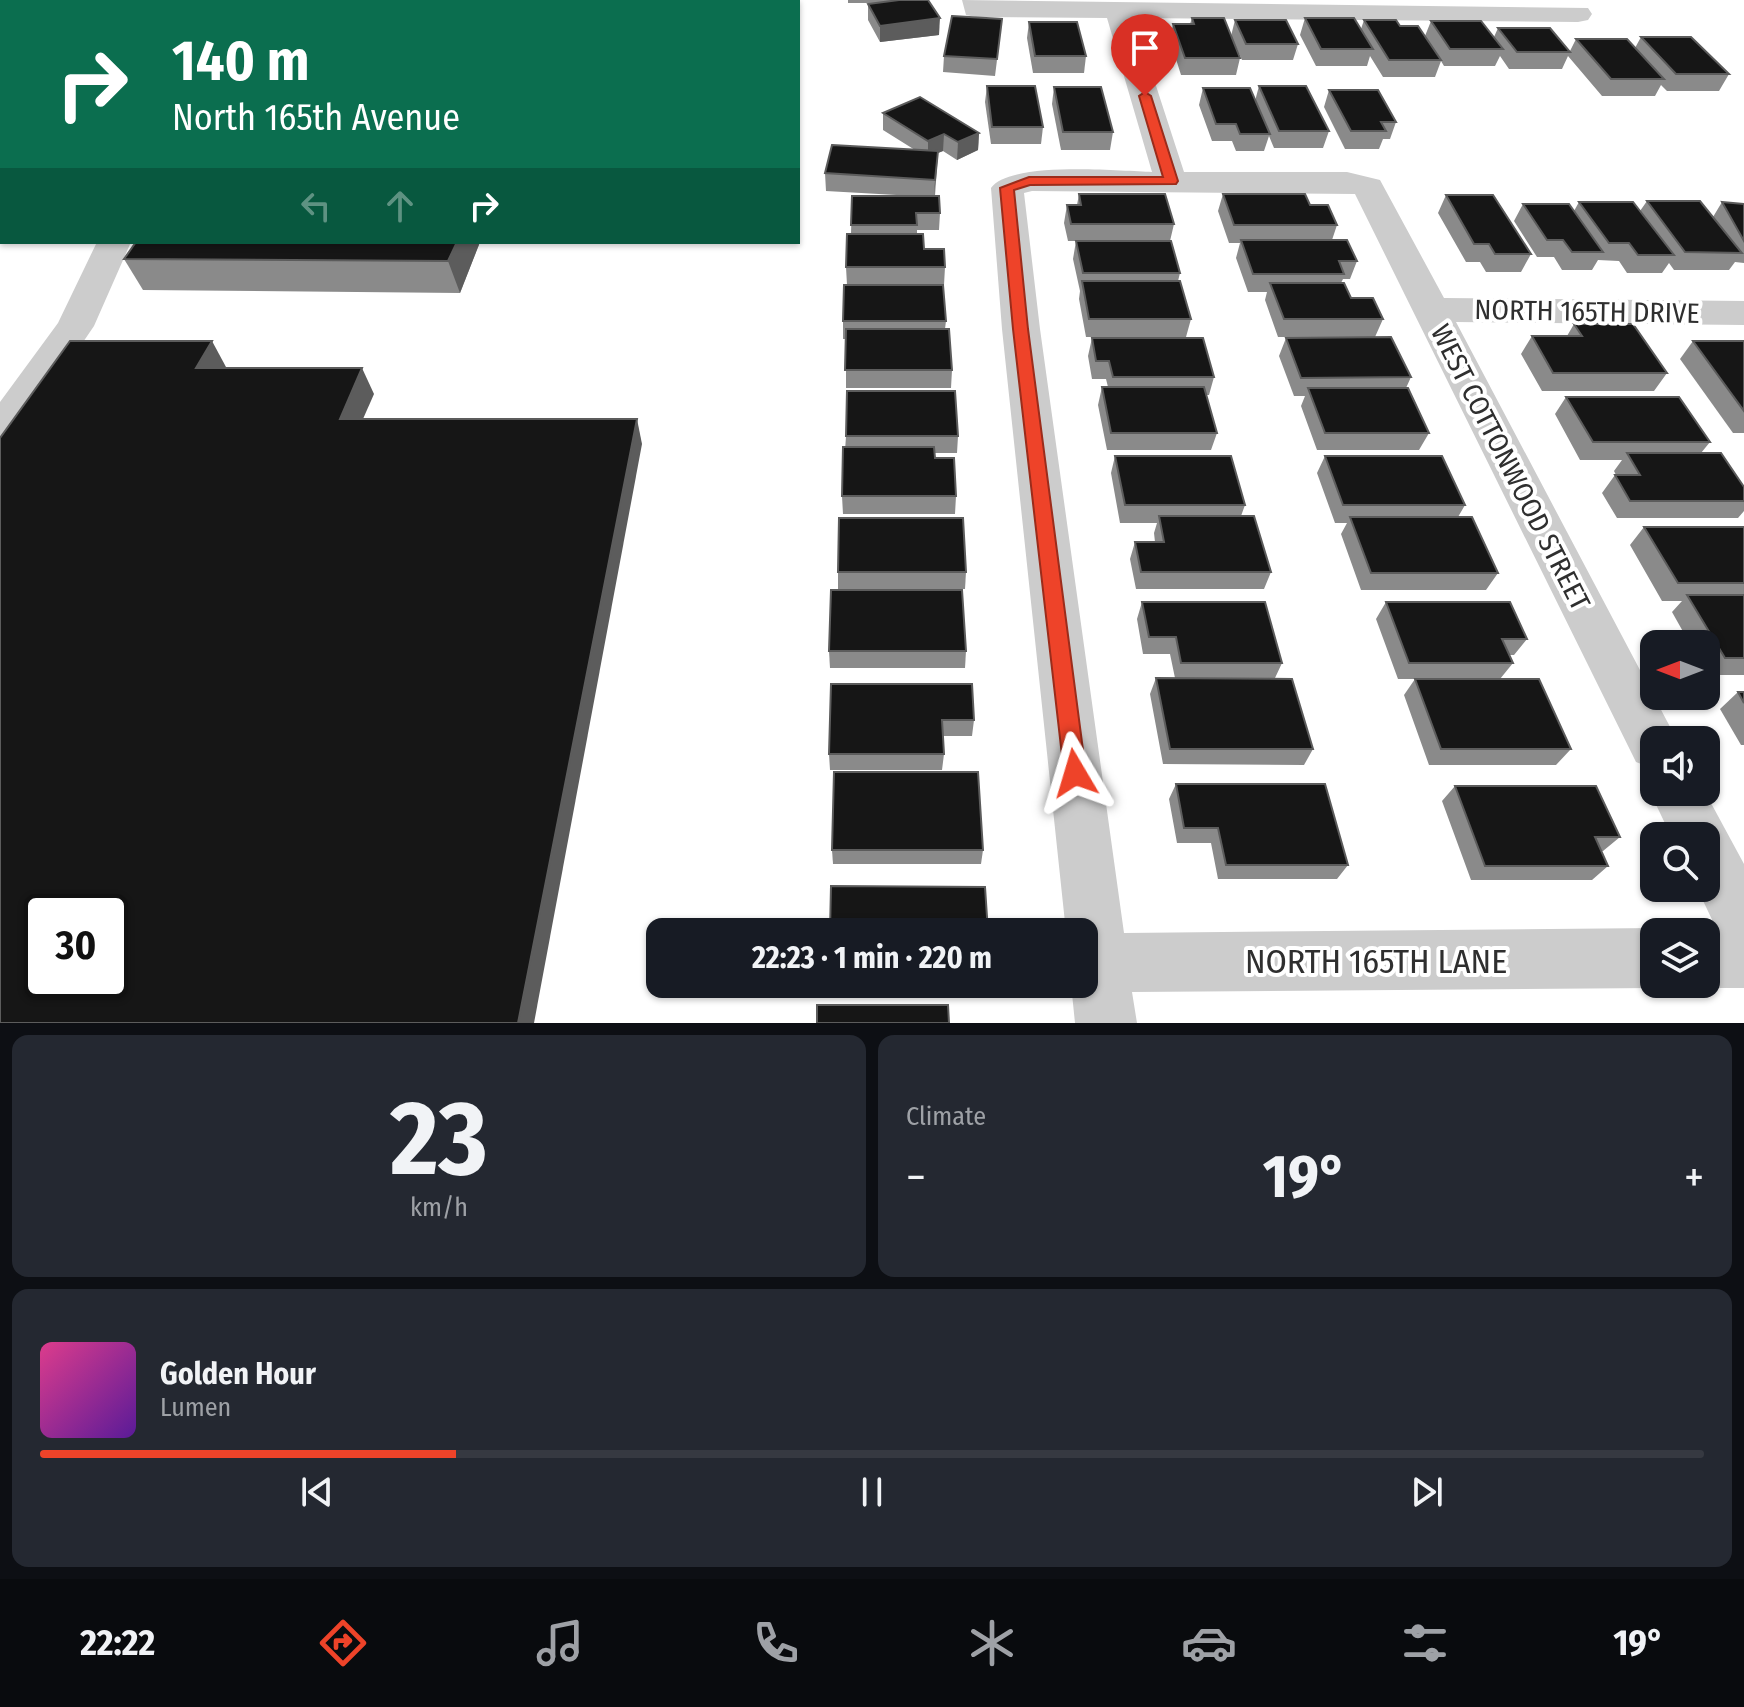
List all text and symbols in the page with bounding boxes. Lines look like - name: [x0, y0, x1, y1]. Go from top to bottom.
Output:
- pin: [1111, 14.0, 1179, 96]
- icon: arrive: [1123, 26, 1167, 70]
- text: 140 m: [172, 28, 309, 95]
- icon: right: [40, 32, 144, 136]
- text: North 165th Avenue: [172, 96, 460, 140]
- icon: left: [294, 184, 338, 228]
- icon: ahead: [378, 184, 422, 228]
- icon: right: [462, 184, 506, 228]
- street label: NORTH 165TH DRIVE: [1474, 293, 1700, 330]
- street label: WEST COTTONWOOD STREET: [1424, 319, 1597, 616]
- north arrow: [1640, 630, 1720, 710]
- map controls: [1640, 630, 1720, 998]
- button: sound: [1640, 726, 1720, 806]
- position arrow: [1033, 731, 1117, 815]
- button: search: [1640, 822, 1720, 902]
- speed limit sign: 30: [24, 894, 128, 998]
- button: layers: [1640, 918, 1720, 998]
- text: 22:23 · 1 min · 220 m: [752, 940, 992, 976]
- street label: NORTH 165TH LANE: [1245, 941, 1507, 982]
- text: 23: [390, 1077, 488, 1202]
- text: Climate: [906, 1101, 986, 1132]
- text: 19°: [1263, 1141, 1347, 1213]
- text: −: [906, 1151, 926, 1204]
- text: +: [1684, 1151, 1704, 1204]
- text: km/h: [410, 1192, 468, 1223]
- text: Golden Hour: [160, 1356, 316, 1392]
- text: Lumen: [160, 1392, 231, 1423]
- icon: previous: [295, 1470, 339, 1514]
- icon: pause: [850, 1470, 894, 1514]
- icon: next: [1405, 1470, 1449, 1514]
- icon: directions: [315, 1615, 371, 1671]
- icon: music: [532, 1615, 588, 1671]
- icon: phone: [748, 1615, 804, 1671]
- icon: climate: [964, 1615, 1020, 1671]
- icon: car: [1181, 1615, 1237, 1671]
- icon: filters: [1397, 1615, 1453, 1671]
- text: 22:22: [80, 1621, 155, 1665]
- text: 19°: [1613, 1621, 1664, 1665]

